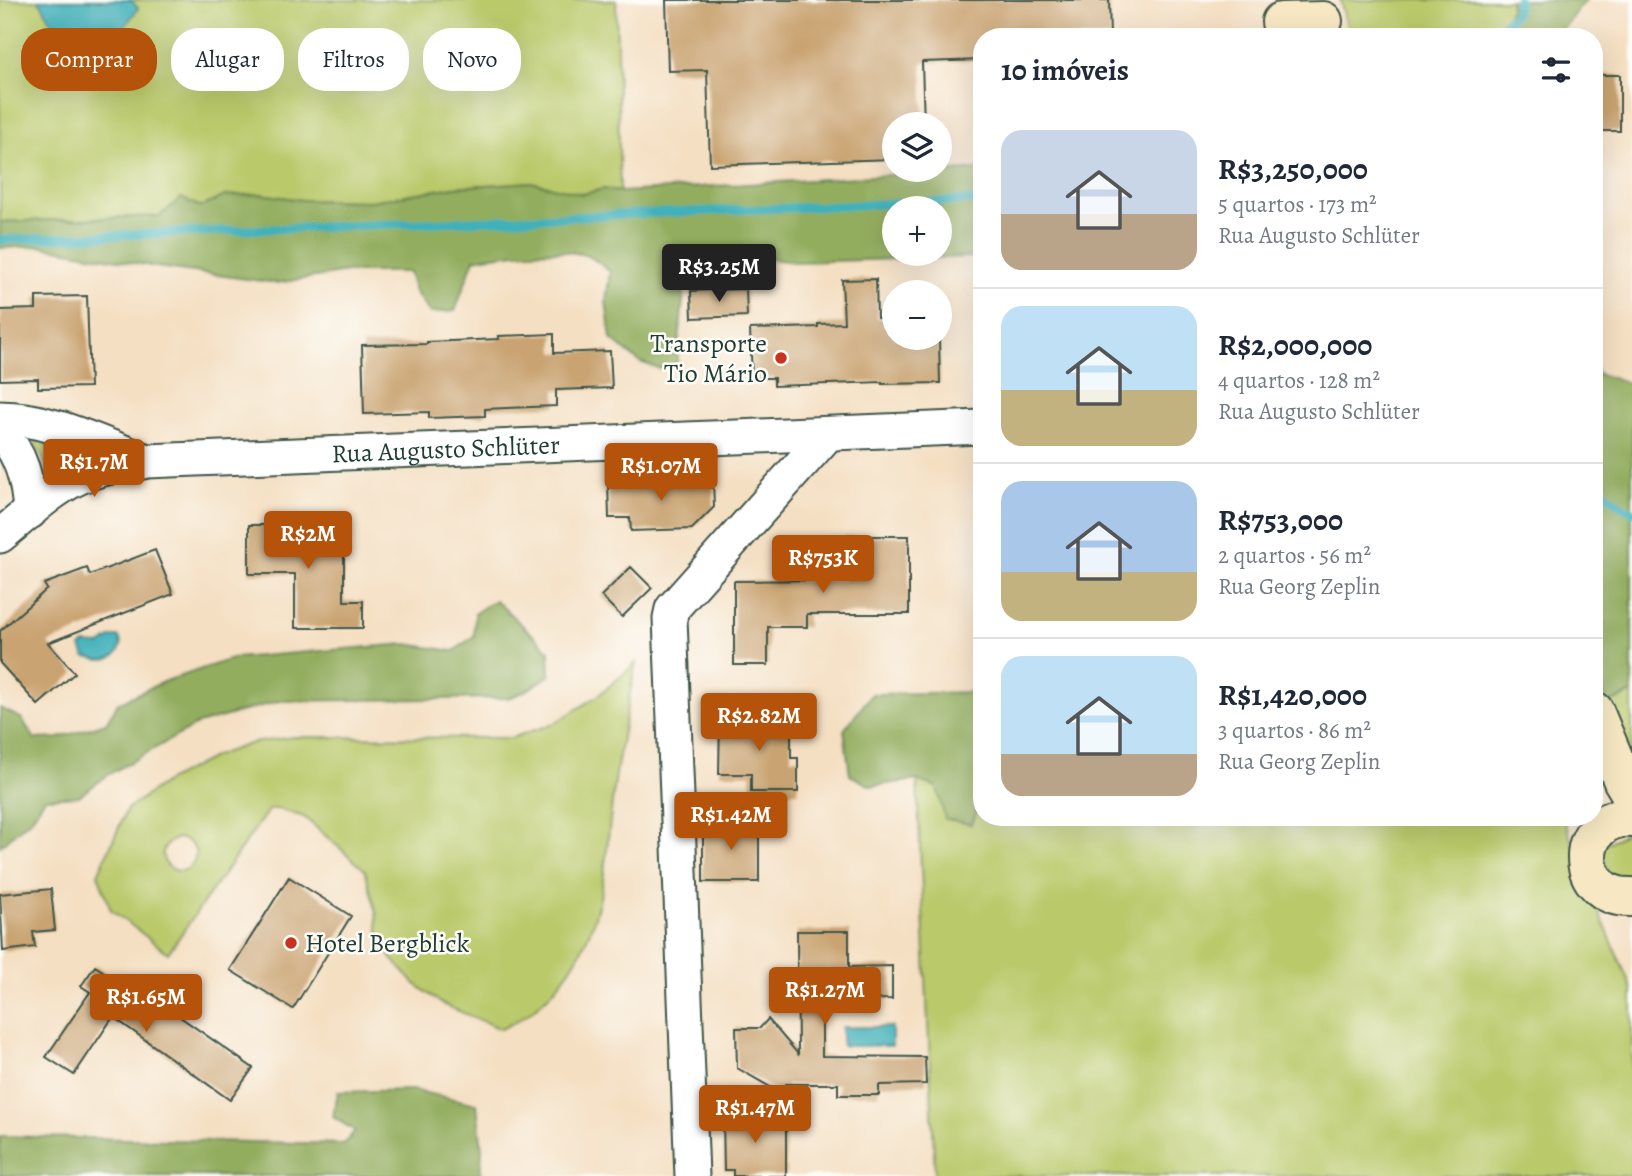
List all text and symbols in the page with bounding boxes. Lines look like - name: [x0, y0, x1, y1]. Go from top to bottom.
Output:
- chip: Comprar: [21, 28, 157, 91]
- chip: Alugar: [171, 28, 284, 91]
- chip: Filtros: [298, 28, 409, 91]
- chip: Novo: [423, 28, 521, 91]
- text: 10 imóveis: [1001, 50, 1129, 90]
- icon: filters: [1537, 51, 1575, 89]
- map controls: [882, 112, 952, 350]
- button: layers: [882, 112, 952, 182]
- text: R$3,250,000: [1218, 149, 1368, 189]
- icon: home: [1057, 158, 1141, 242]
- text: 5 quartos · 173 m²: [1218, 189, 1377, 220]
- button: +: [882, 196, 952, 266]
- text: Rua Augusto Schlüter: [1218, 220, 1420, 251]
- pin: R$3.25M: [654, 244, 784, 304]
- text: R$3.25M: [678, 251, 760, 282]
- button: −: [882, 280, 952, 350]
- text: R$2,000,000: [1218, 325, 1372, 365]
- place label: Transporte Tio Mário: [650, 326, 767, 391]
- icon: home: [1057, 334, 1141, 418]
- marker: Transporte Tio Mário: [773, 350, 789, 366]
- text: 4 quartos · 128 m²: [1218, 365, 1380, 396]
- text: Rua Augusto Schlüter: [1218, 396, 1420, 427]
- street label: Rua Augusto Schlüter: [331, 427, 561, 471]
- pin: R$1.7M: [37, 440, 151, 499]
- pin: R$1.07M: [596, 444, 726, 503]
- text: R$1.7M: [59, 446, 129, 477]
- text: R$1.07M: [621, 450, 701, 481]
- text: R$753,000: [1218, 500, 1343, 540]
- icon: home: [1057, 509, 1141, 593]
- pin: R$2M: [267, 512, 349, 571]
- text: R$2M: [280, 518, 336, 549]
- pin: R$753K: [766, 536, 880, 595]
- text: 2 quartos · 56 m²: [1218, 540, 1371, 571]
- text: R$753K: [788, 542, 858, 573]
- text: Rua Georg Zeplin: [1218, 571, 1380, 602]
- text: R$1,420,000: [1218, 675, 1367, 715]
- icon: home: [1057, 684, 1141, 768]
- pin: R$2.82M: [694, 694, 824, 753]
- text: R$2.82M: [717, 700, 801, 731]
- text: 3 quartos · 86 m²: [1218, 715, 1371, 746]
- text: Rua Georg Zeplin: [1218, 746, 1380, 777]
- pin: R$1.42M: [666, 792, 796, 852]
- text: R$1.42M: [690, 799, 772, 830]
- place label: Hotel Bergblick: [305, 926, 470, 961]
- marker: Hotel Bergblick: [283, 935, 299, 951]
- pin: R$1.27M: [760, 968, 890, 1027]
- pin: R$1.65M: [81, 974, 211, 1034]
- text: R$1.27M: [785, 974, 865, 1005]
- text: R$1.65M: [106, 981, 186, 1012]
- pin: R$1.47M: [690, 1086, 820, 1145]
- text: R$1.47M: [715, 1092, 795, 1123]

